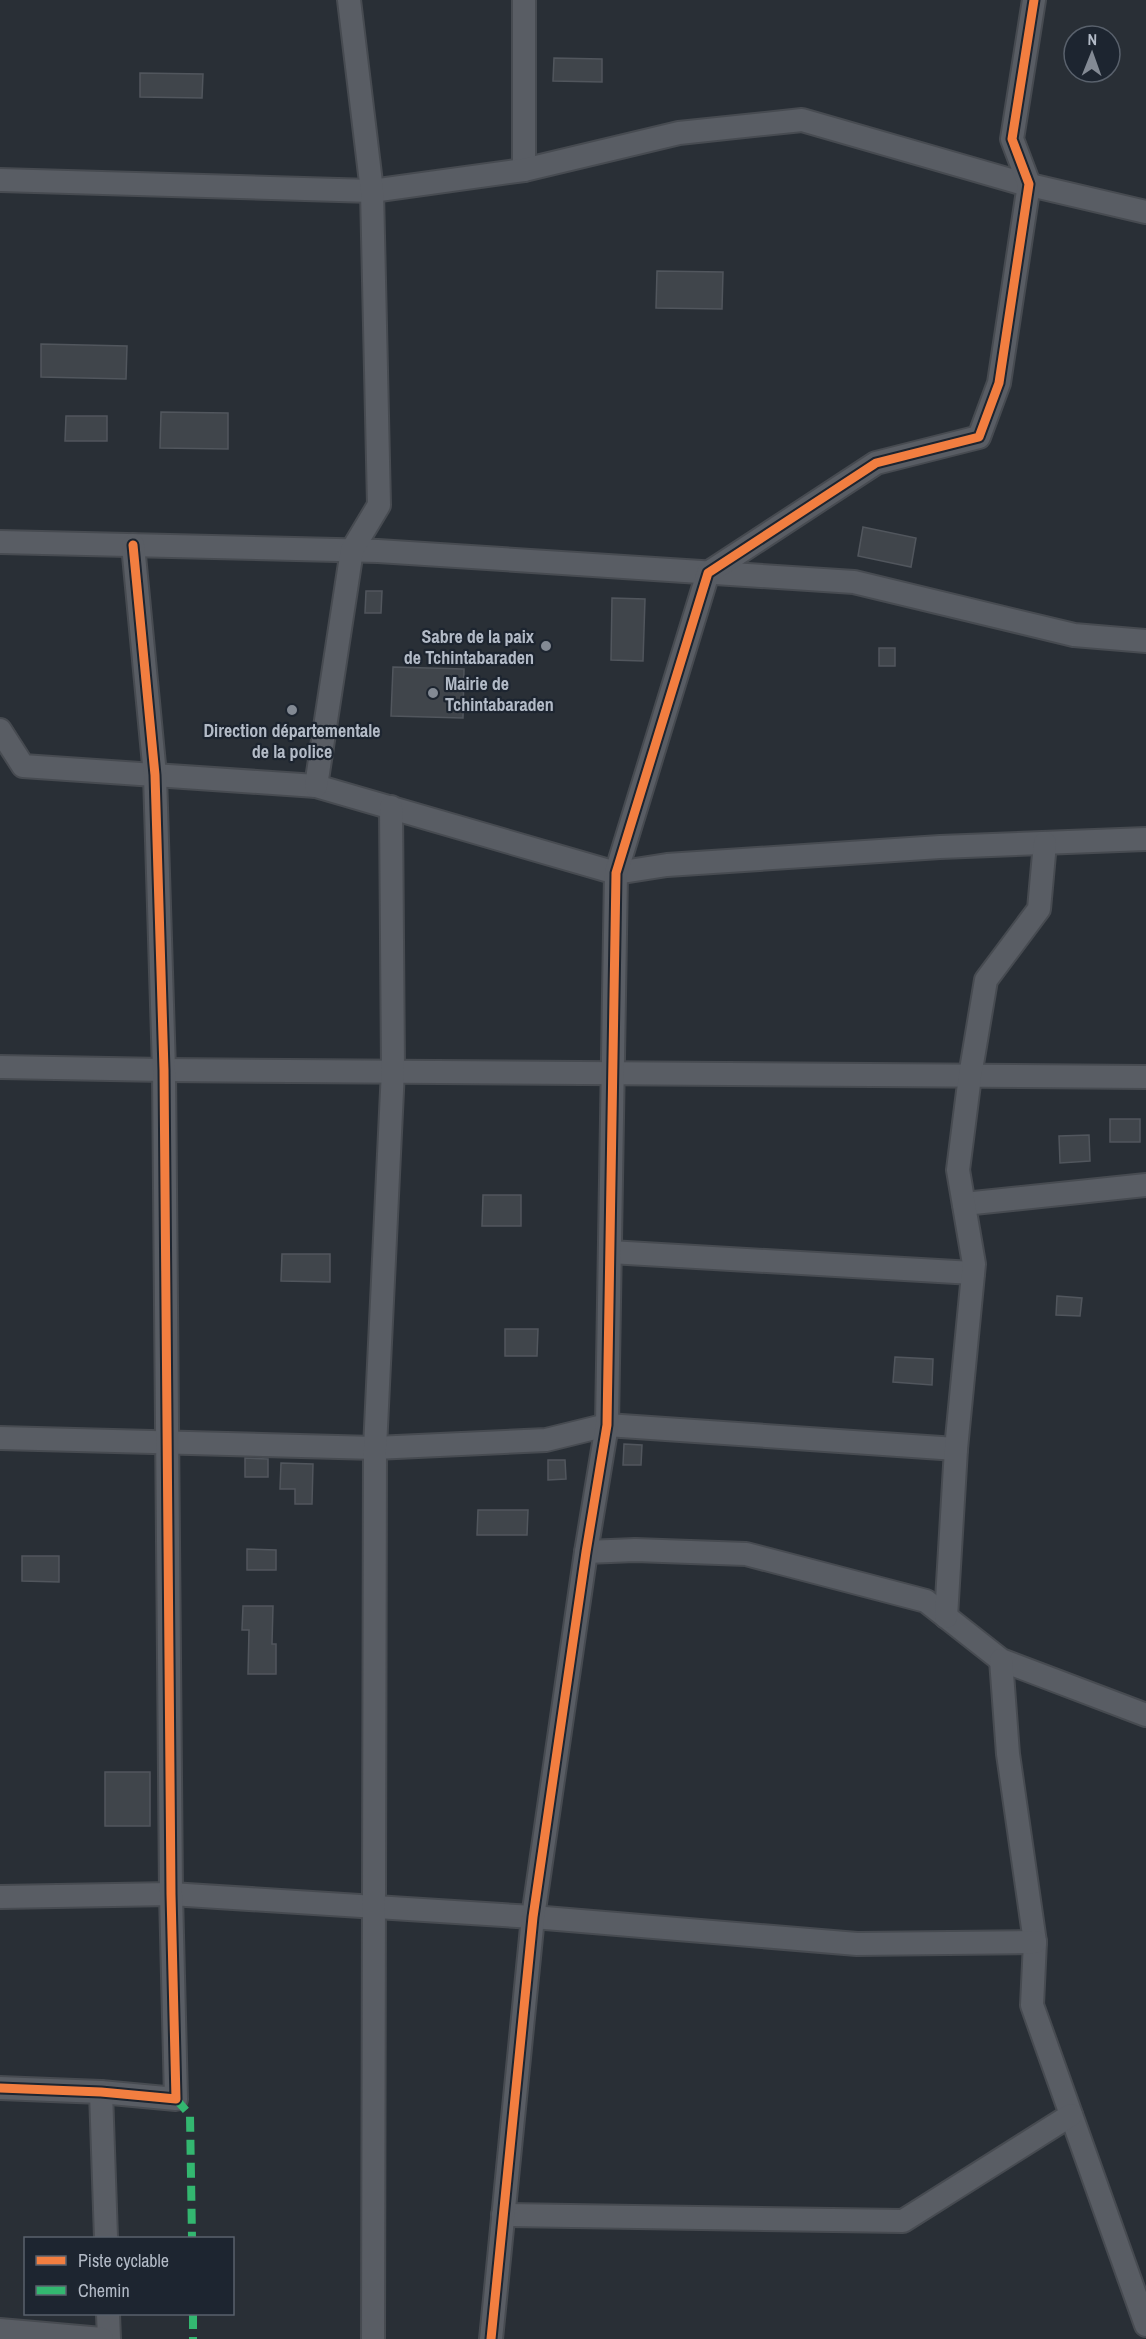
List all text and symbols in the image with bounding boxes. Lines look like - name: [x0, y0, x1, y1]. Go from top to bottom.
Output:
- north arrow: [1062, 24, 1122, 84]
- text: N: [1087, 28, 1097, 50]
- place label: Sabre de la paix de Tchintabaraden: [404, 624, 535, 670]
- marker: Sabre de la paix de Tchintabaraden: [539, 639, 553, 653]
- place label: Mairie de Tchintabaraden: [445, 671, 554, 717]
- marker: Mairie de Tchintabaraden: [426, 686, 440, 700]
- marker: Direction départementale de la police: [285, 703, 299, 717]
- place label: Direction départementale de la police: [203, 718, 381, 764]
- legend: [24, 2237, 234, 2315]
- text: Piste cyclable: [78, 2248, 169, 2273]
- text: Chemin: [78, 2278, 130, 2303]

